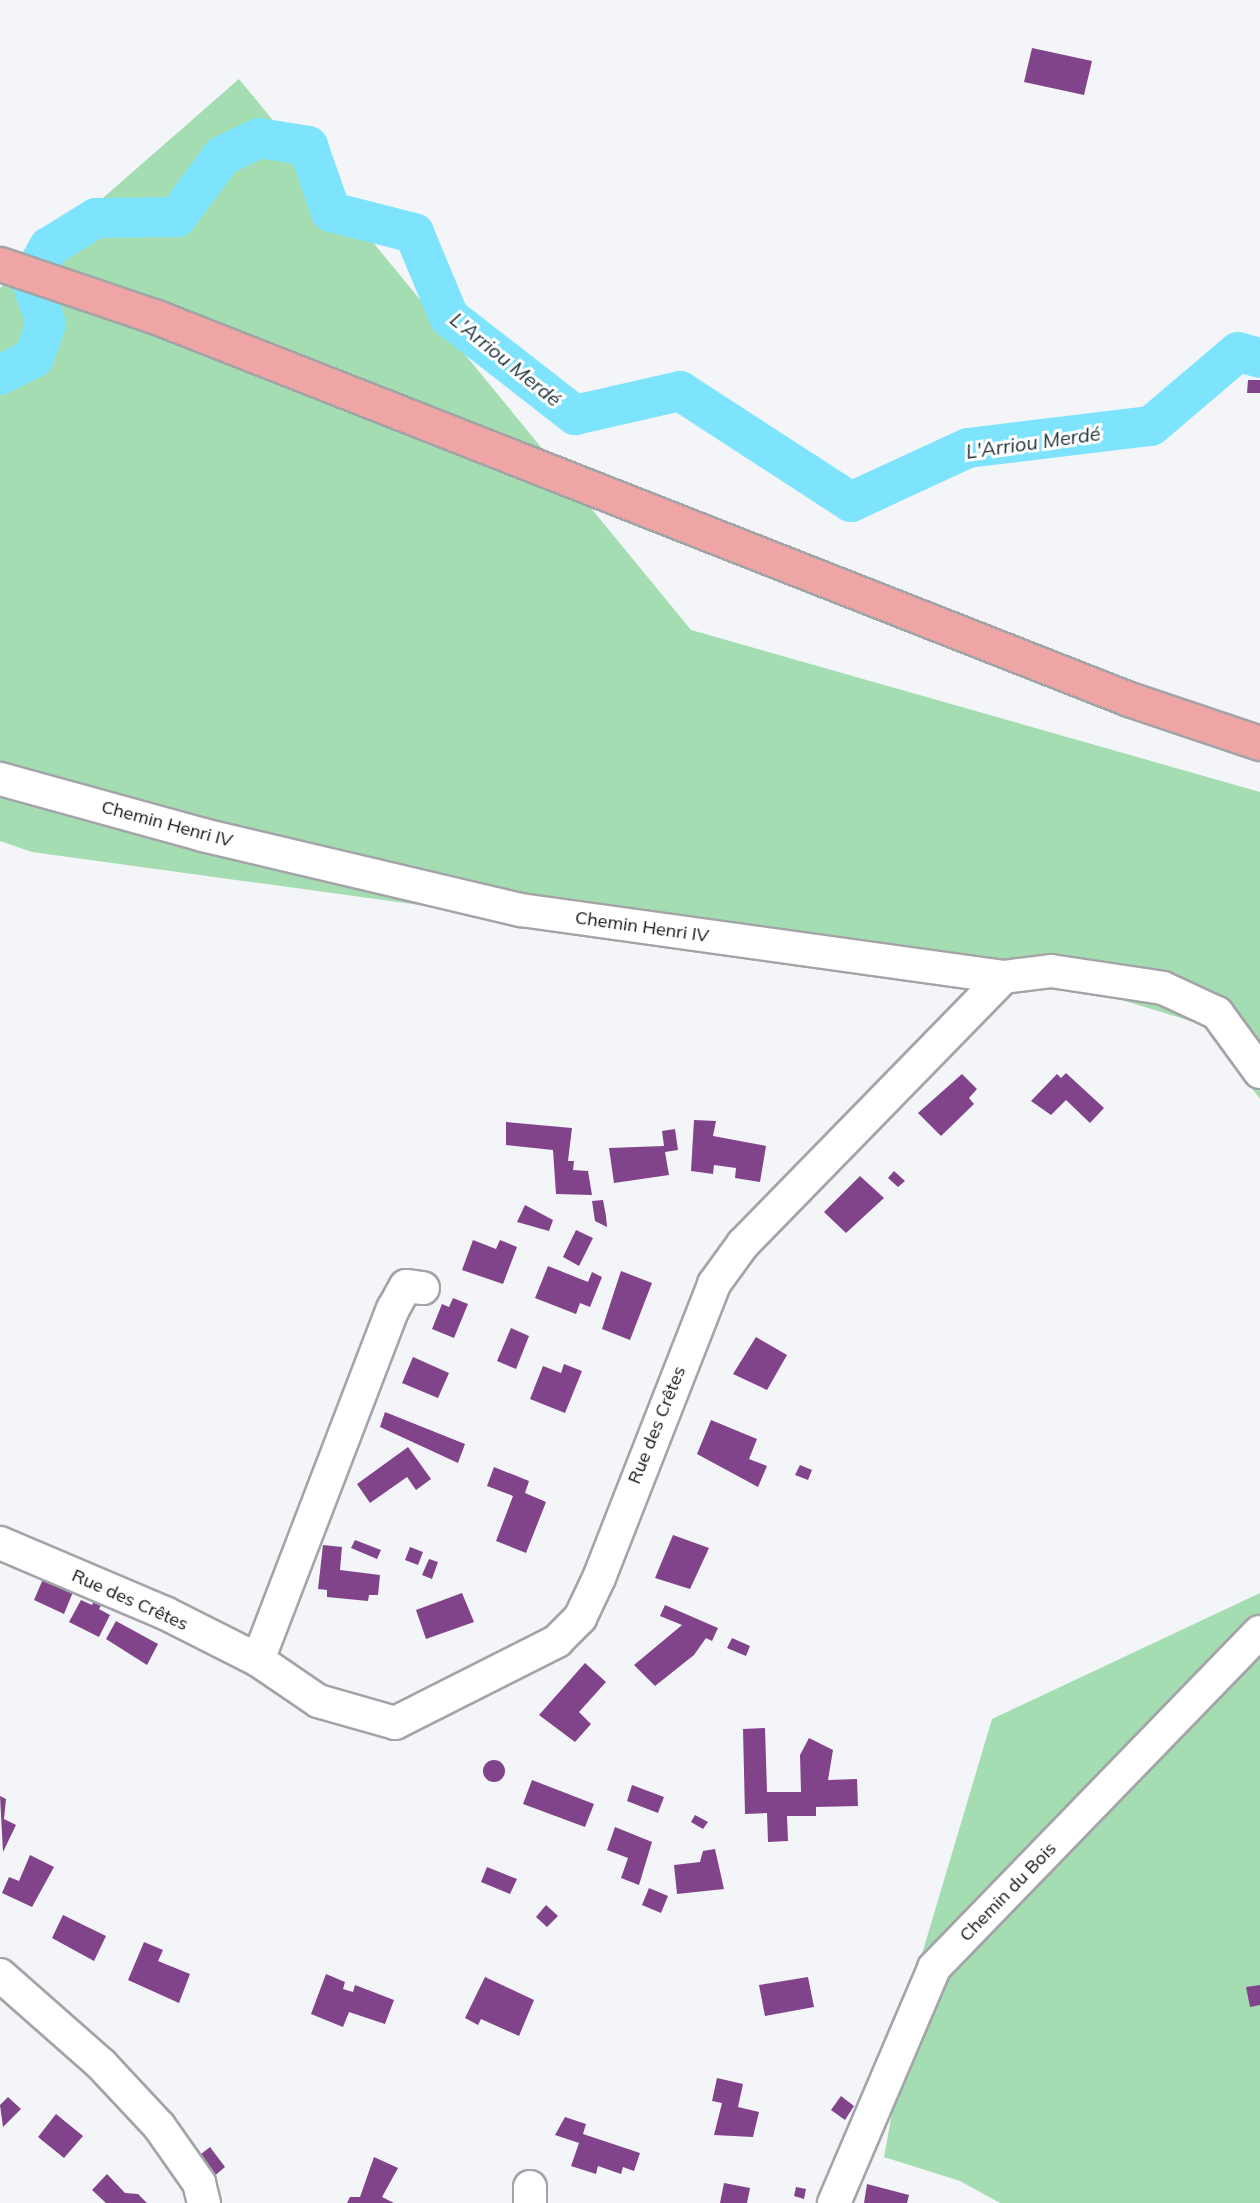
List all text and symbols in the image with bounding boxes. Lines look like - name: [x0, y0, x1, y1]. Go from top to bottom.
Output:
- water label: L'Arriou Merdé: [446, 307, 566, 411]
- water label: L'Arriou Merdé: [964, 421, 1102, 463]
- street label: Chemin Henri IV: [99, 796, 235, 852]
- street label: Chemin Henri IV: [574, 907, 710, 947]
- street label: Rue des Crêtes: [624, 1363, 690, 1487]
- street label: Rue des Crêtes: [69, 1565, 191, 1635]
- street label: Chemin du Bois: [955, 1838, 1061, 1946]

